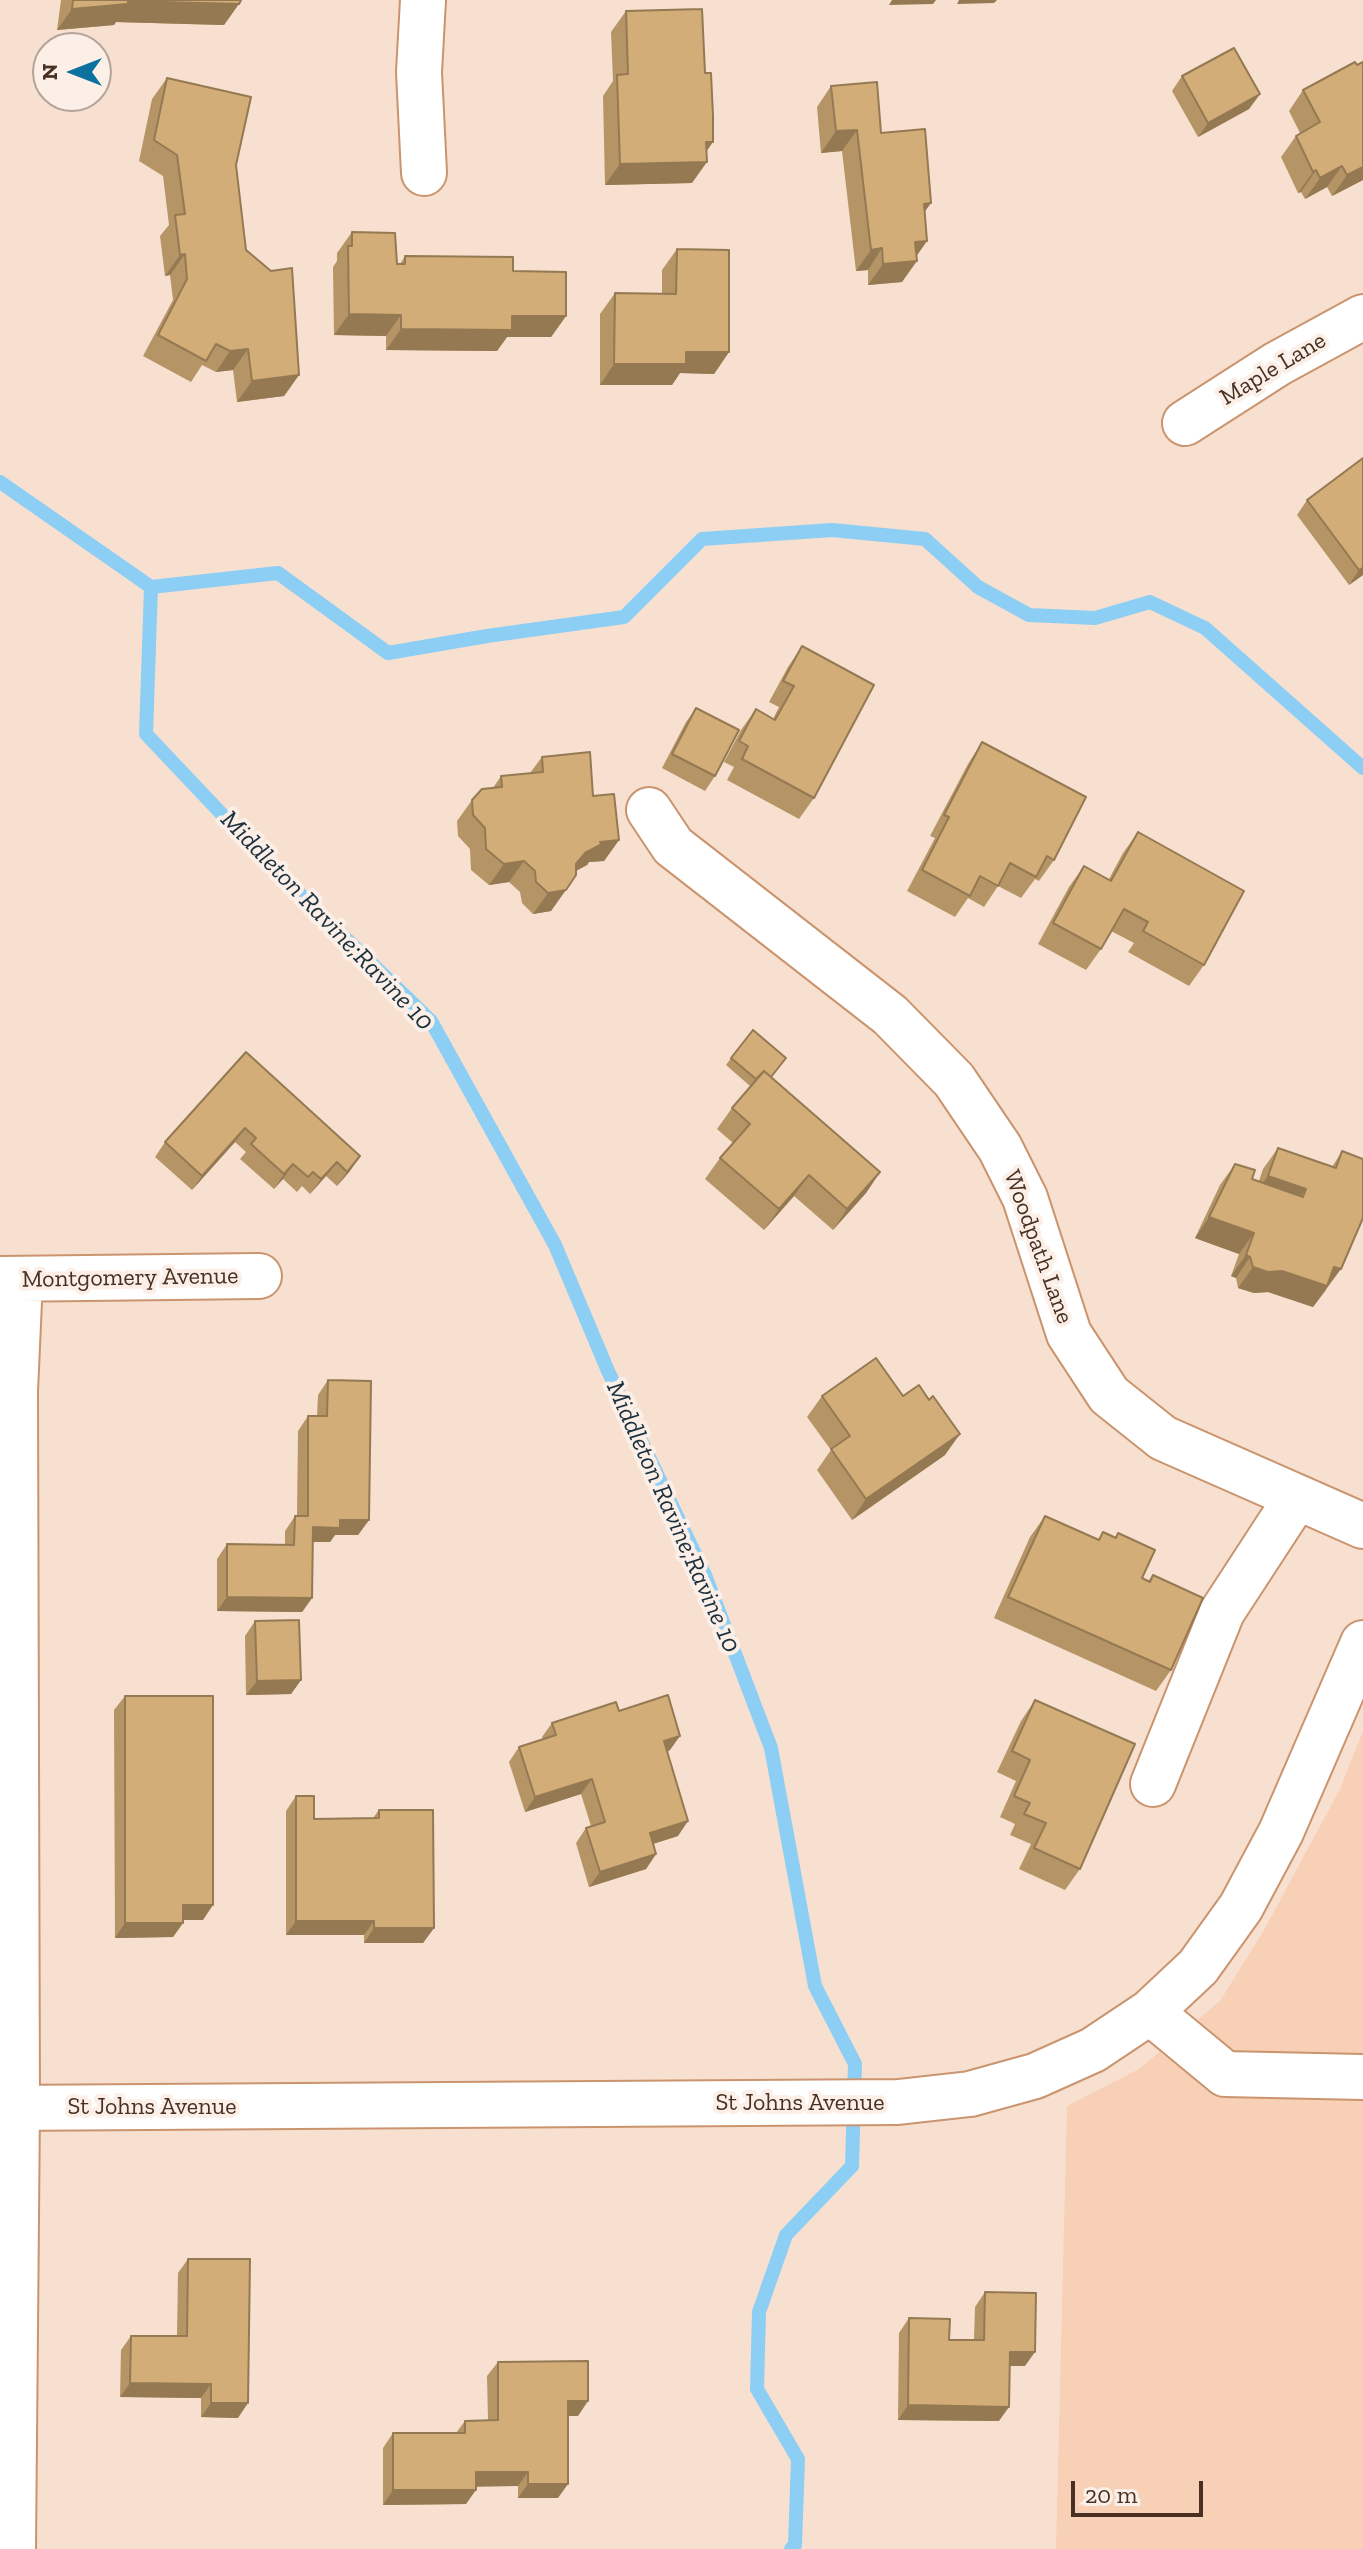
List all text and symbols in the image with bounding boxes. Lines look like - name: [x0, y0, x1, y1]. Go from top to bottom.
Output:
- north arrow: [32, 32, 112, 112]
- text: N: [36, 64, 63, 80]
- street label: Maple Lane: [1215, 326, 1331, 412]
- water label: Middleton Ravine;Ravine 10: [214, 804, 440, 1038]
- street label: Woodpath Lane: [997, 1166, 1079, 1328]
- street label: Montgomery Avenue: [21, 1262, 239, 1294]
- water label: Middleton Ravine;Ravine 10: [599, 1376, 747, 1658]
- street label: St Johns Avenue: [716, 2089, 884, 2117]
- street label: St Johns Avenue: [68, 2093, 236, 2121]
- scale bar: [1075, 2465, 1207, 2515]
- text: 20 m: [1085, 2480, 1137, 2509]

